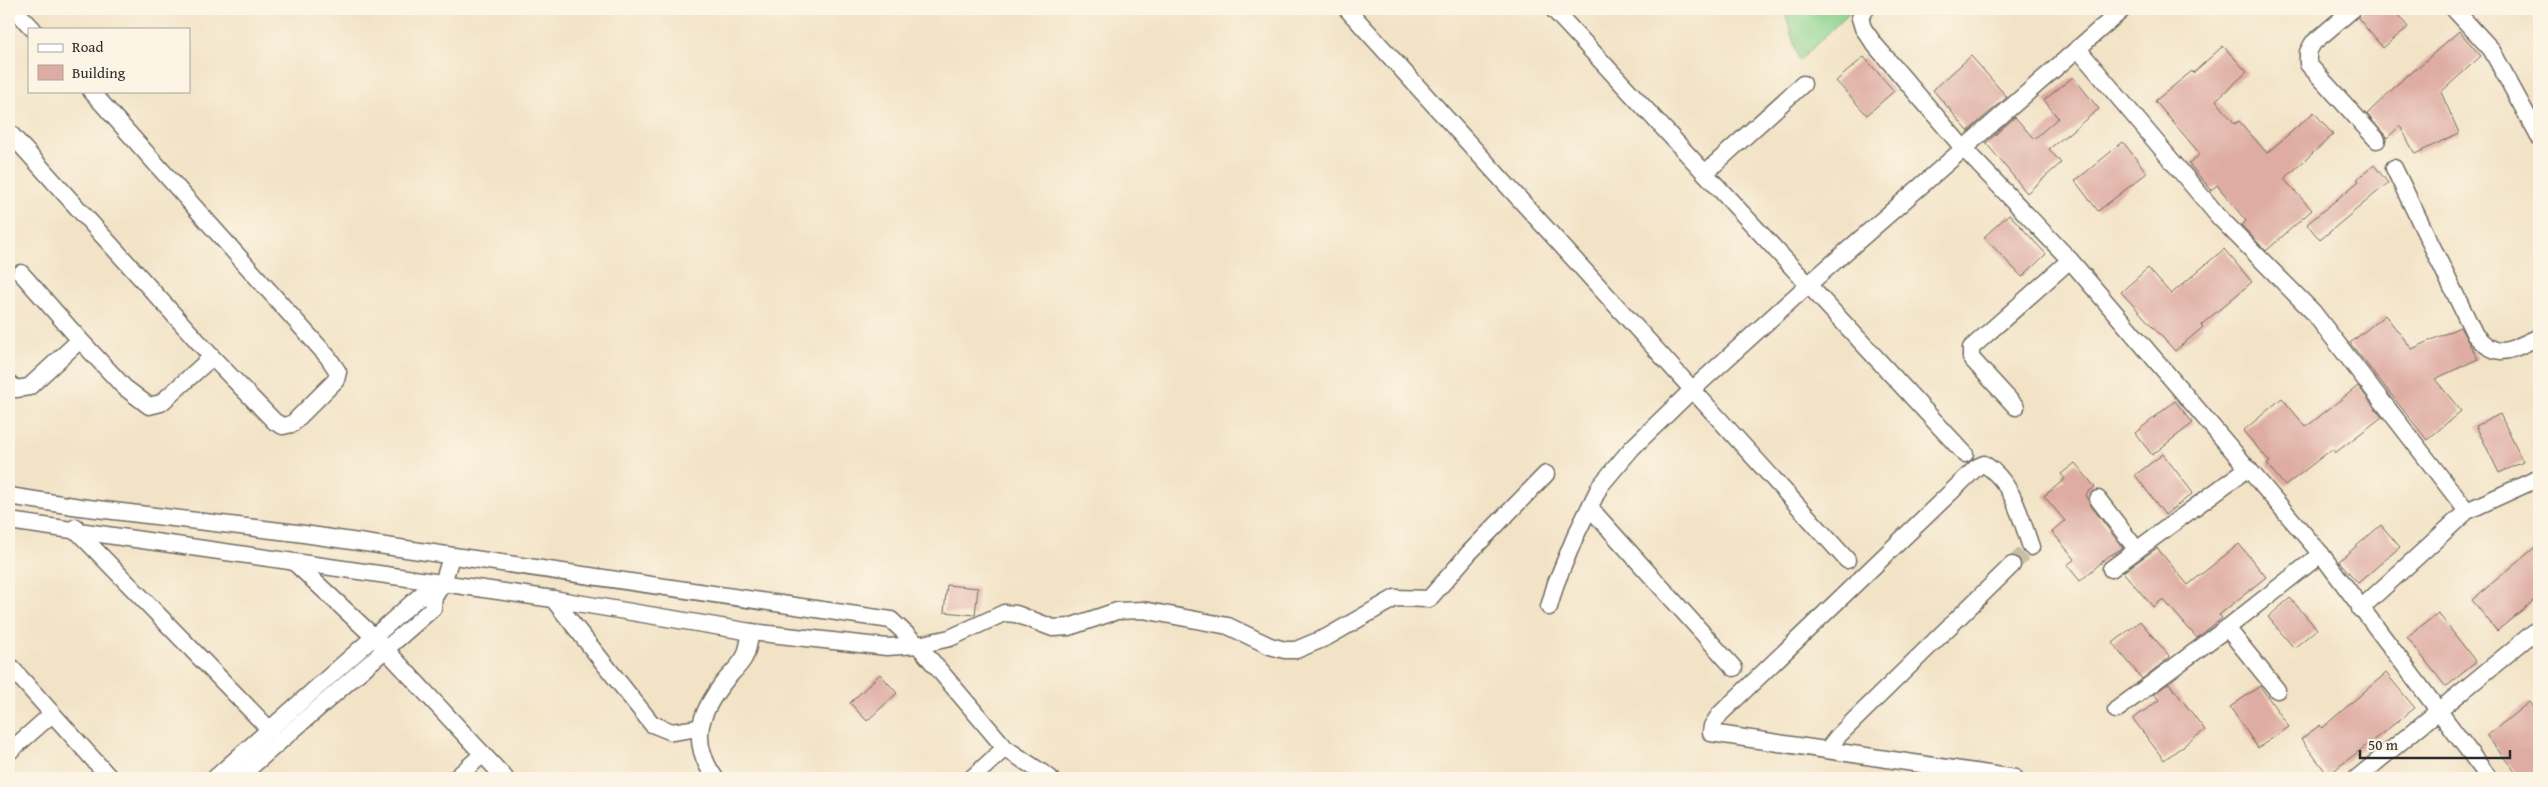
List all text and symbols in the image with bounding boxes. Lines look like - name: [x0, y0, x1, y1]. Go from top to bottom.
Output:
- legend: [28, 28, 190, 92]
- text: Road: [72, 36, 103, 57]
- text: Building: [72, 62, 126, 83]
- scale bar: [2360, 727, 2510, 759]
- text: 50 m: [2368, 734, 2399, 755]

